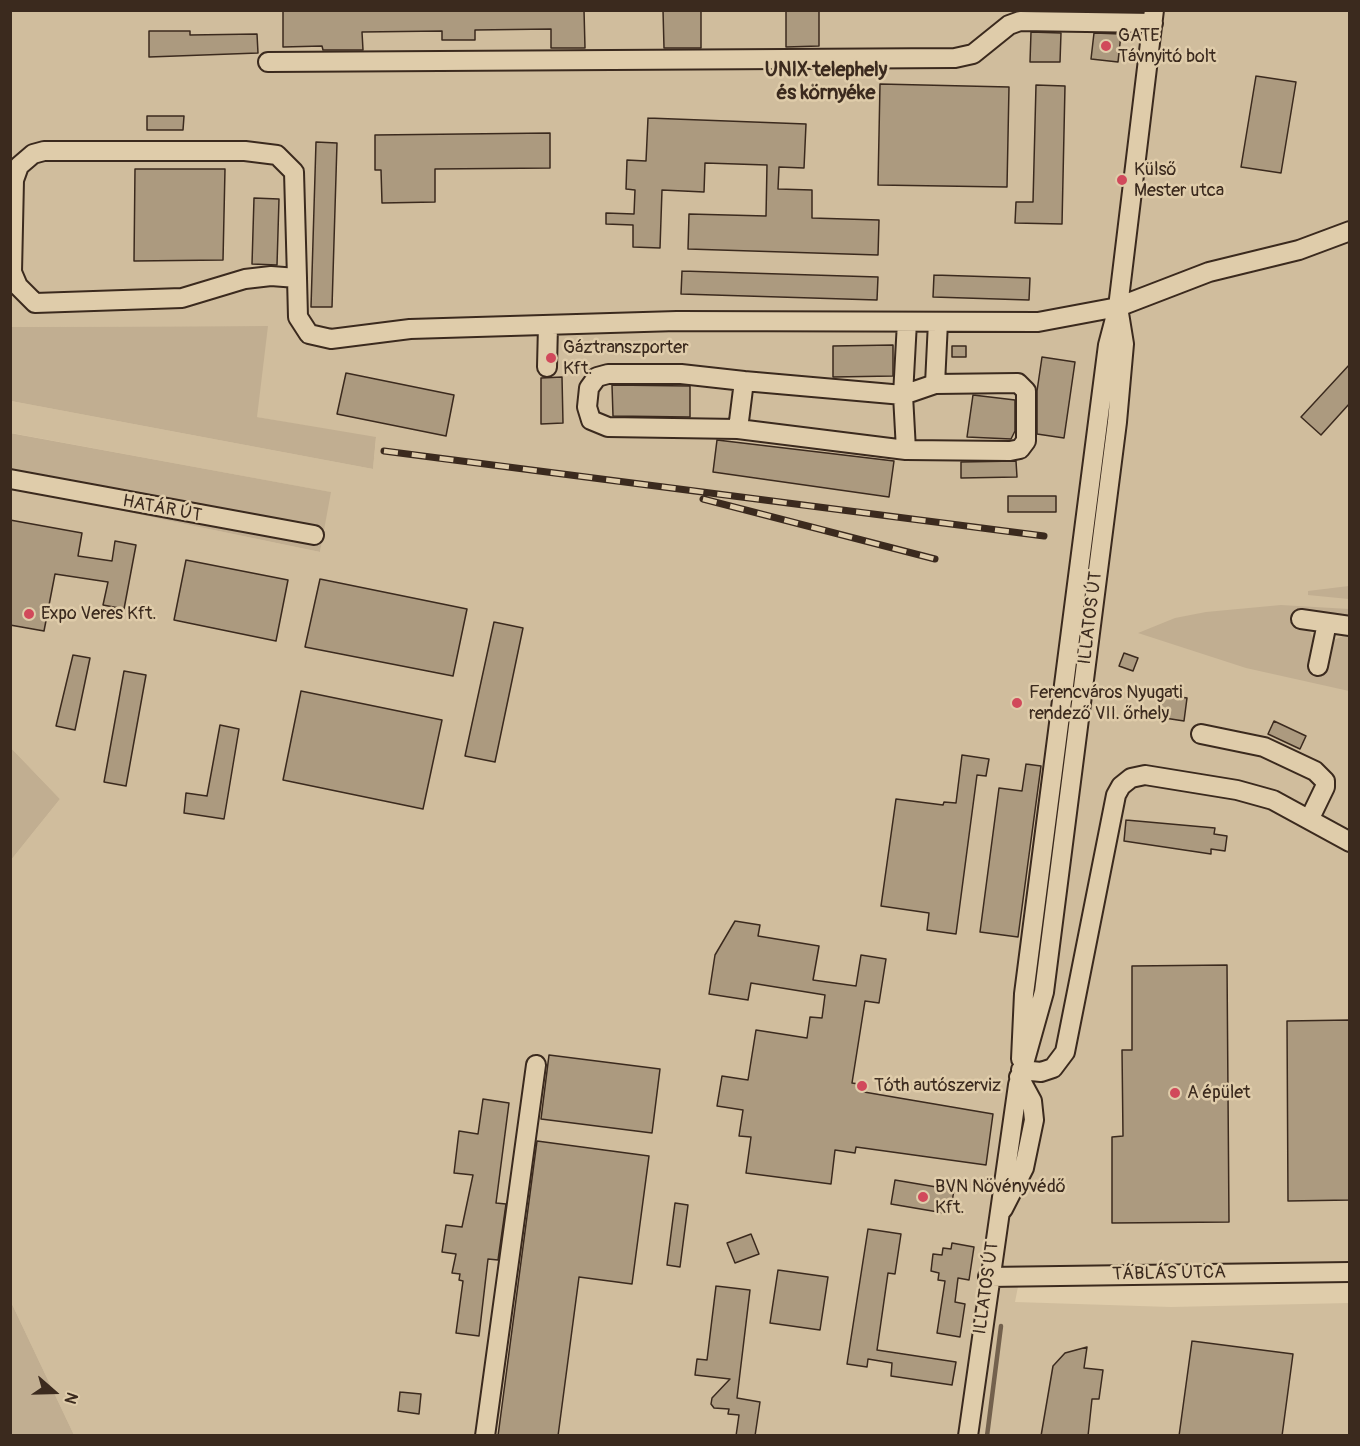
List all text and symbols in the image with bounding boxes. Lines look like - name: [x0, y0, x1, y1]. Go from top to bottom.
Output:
- place label: GATE Távnyitó bolt: [1118, 25, 1216, 68]
- marker: GATE Távnyitó bolt: [1099, 39, 1113, 53]
- district label: UNIX telephely és környéke: [765, 59, 887, 106]
- place label: Külső Mester utca: [1134, 159, 1224, 201]
- marker: Külső Mester utca: [1115, 173, 1129, 187]
- place label: Gáztranszporter Kft.: [563, 337, 689, 380]
- marker: Gáztranszporter Kft.: [544, 351, 558, 365]
- street label: HATÁR ÚT: [121, 491, 203, 527]
- street label: ILLATOS ÚT: [1075, 570, 1107, 666]
- place label: Expo Veres Kft.: [41, 603, 156, 625]
- marker: Expo Veres Kft.: [22, 607, 36, 621]
- place label: Ferencváros Nyugati rendező VII. őrhely: [1029, 682, 1183, 724]
- marker: Ferencváros Nyugati rendező VII. őrhely: [1010, 696, 1024, 710]
- place label: Tóth autószerviz: [874, 1075, 1001, 1097]
- marker: Tóth autószerviz: [855, 1079, 869, 1093]
- place label: A épület: [1187, 1082, 1250, 1104]
- marker: A épület: [1168, 1086, 1182, 1100]
- place label: BVN Növényvédő Kft.: [935, 1176, 1066, 1218]
- marker: BVN Növényvédő Kft.: [916, 1190, 930, 1204]
- street label: ILLATOS ÚT: [970, 1240, 1004, 1336]
- street label: TÁBLÁS UTCA: [1112, 1262, 1226, 1286]
- north arrow: [24, 1362, 84, 1422]
- text: N: [60, 1390, 82, 1407]

